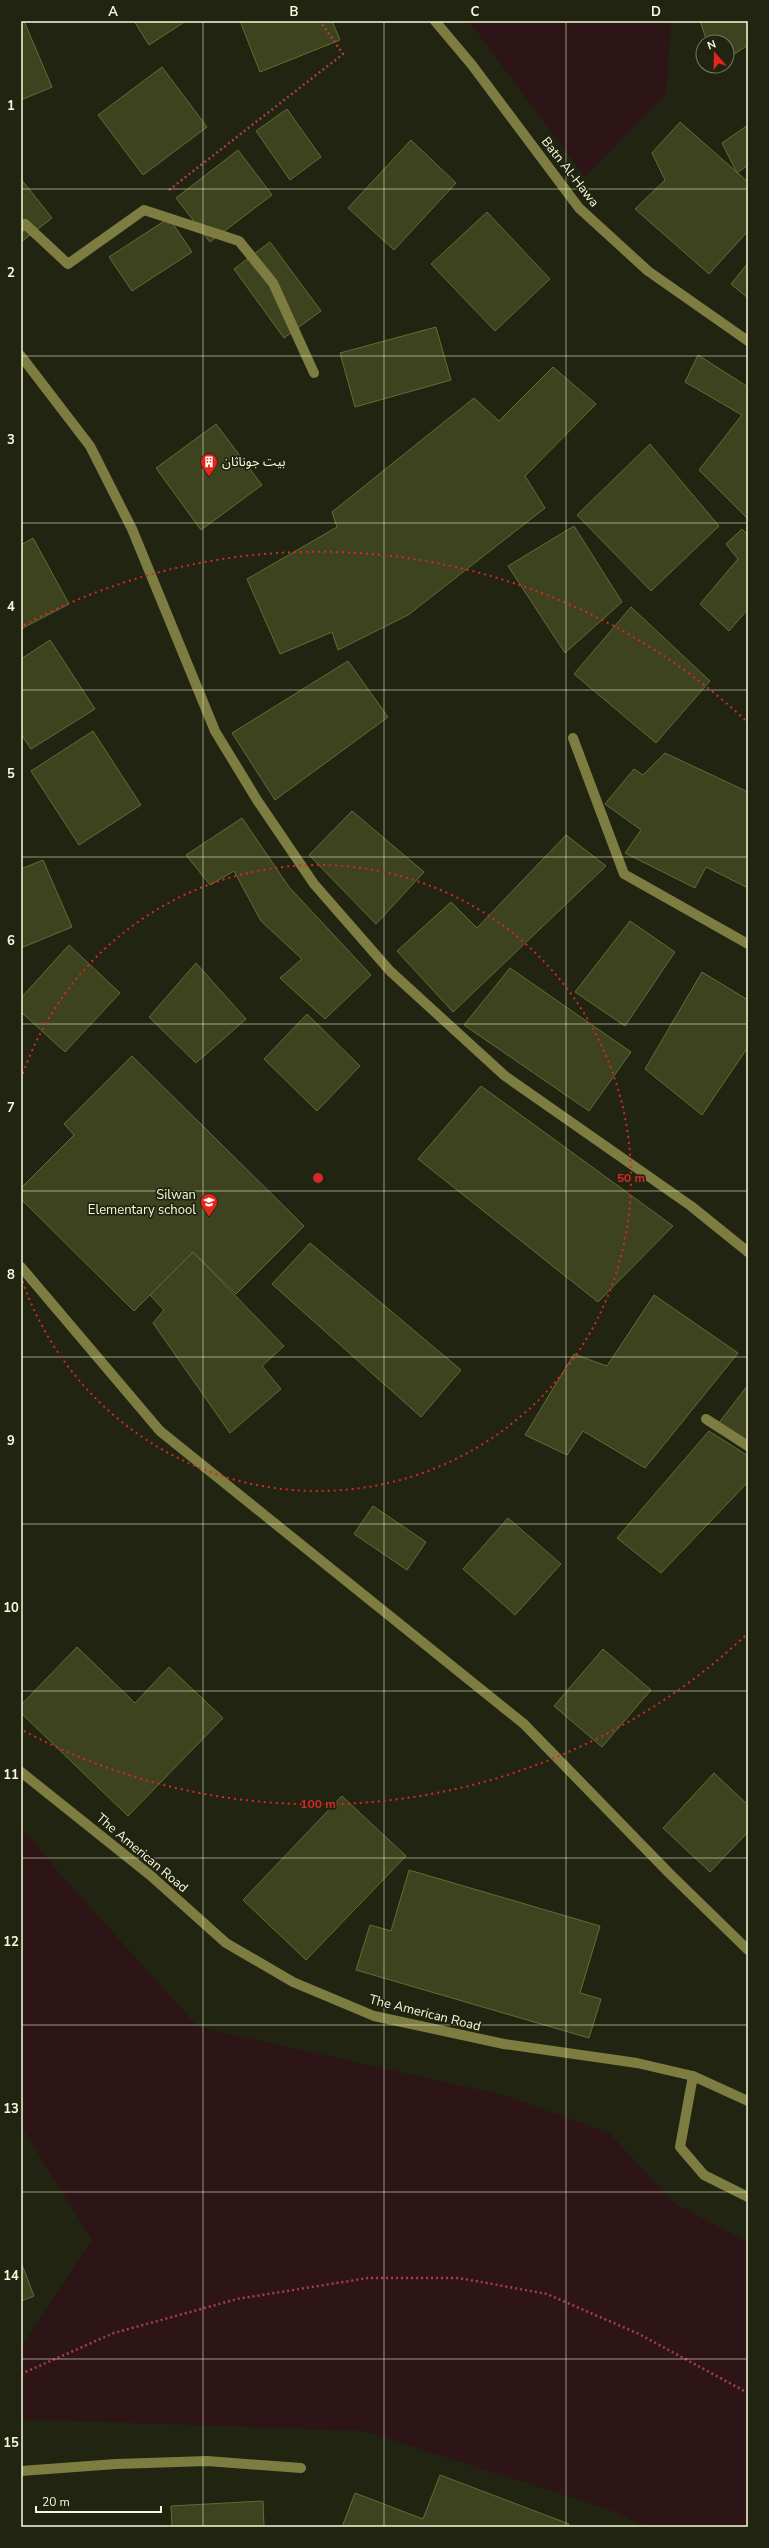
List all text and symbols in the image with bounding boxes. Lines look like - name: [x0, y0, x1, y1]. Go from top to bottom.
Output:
- text: A: [108, 3, 118, 21]
- text: B: [290, 3, 299, 21]
- text: C: [471, 3, 480, 21]
- text: D: [651, 3, 661, 21]
- north arrow: [695, 34, 735, 74]
- text: N: [705, 37, 718, 54]
- text: 1: [7, 97, 15, 115]
- street label: Batn Al-Hawa: [537, 133, 603, 211]
- text: 2: [7, 264, 15, 282]
- text: 3: [7, 431, 15, 449]
- building icon: بيت جوناثان: [199, 452, 219, 477]
- place label: بيت جوناثان: [222, 453, 286, 471]
- text: 4: [7, 598, 15, 616]
- text: 5: [7, 765, 15, 783]
- text: 6: [7, 932, 15, 950]
- text: 7: [7, 1099, 15, 1117]
- text: 50 m: [617, 1170, 645, 1186]
- centre of rings: [311, 1171, 325, 1185]
- place label: Silwan Elementary school: [88, 1186, 196, 1219]
- school or university icon: Silwan Elementary school: [199, 1192, 219, 1217]
- text: 8: [7, 1266, 15, 1284]
- text: 9: [7, 1432, 15, 1450]
- text: 10: [3, 1599, 19, 1617]
- text: 11: [3, 1766, 19, 1784]
- text: 100 m: [300, 1796, 336, 1812]
- street label: The American Road: [92, 1809, 192, 1897]
- text: 12: [3, 1933, 19, 1951]
- street label: The American Road: [367, 1990, 483, 2036]
- text: 13: [3, 2100, 19, 2118]
- text: 14: [3, 2267, 19, 2285]
- text: 15: [3, 2434, 19, 2452]
- scale bar: [36, 2488, 161, 2514]
- text: 20 m: [42, 2494, 70, 2510]

